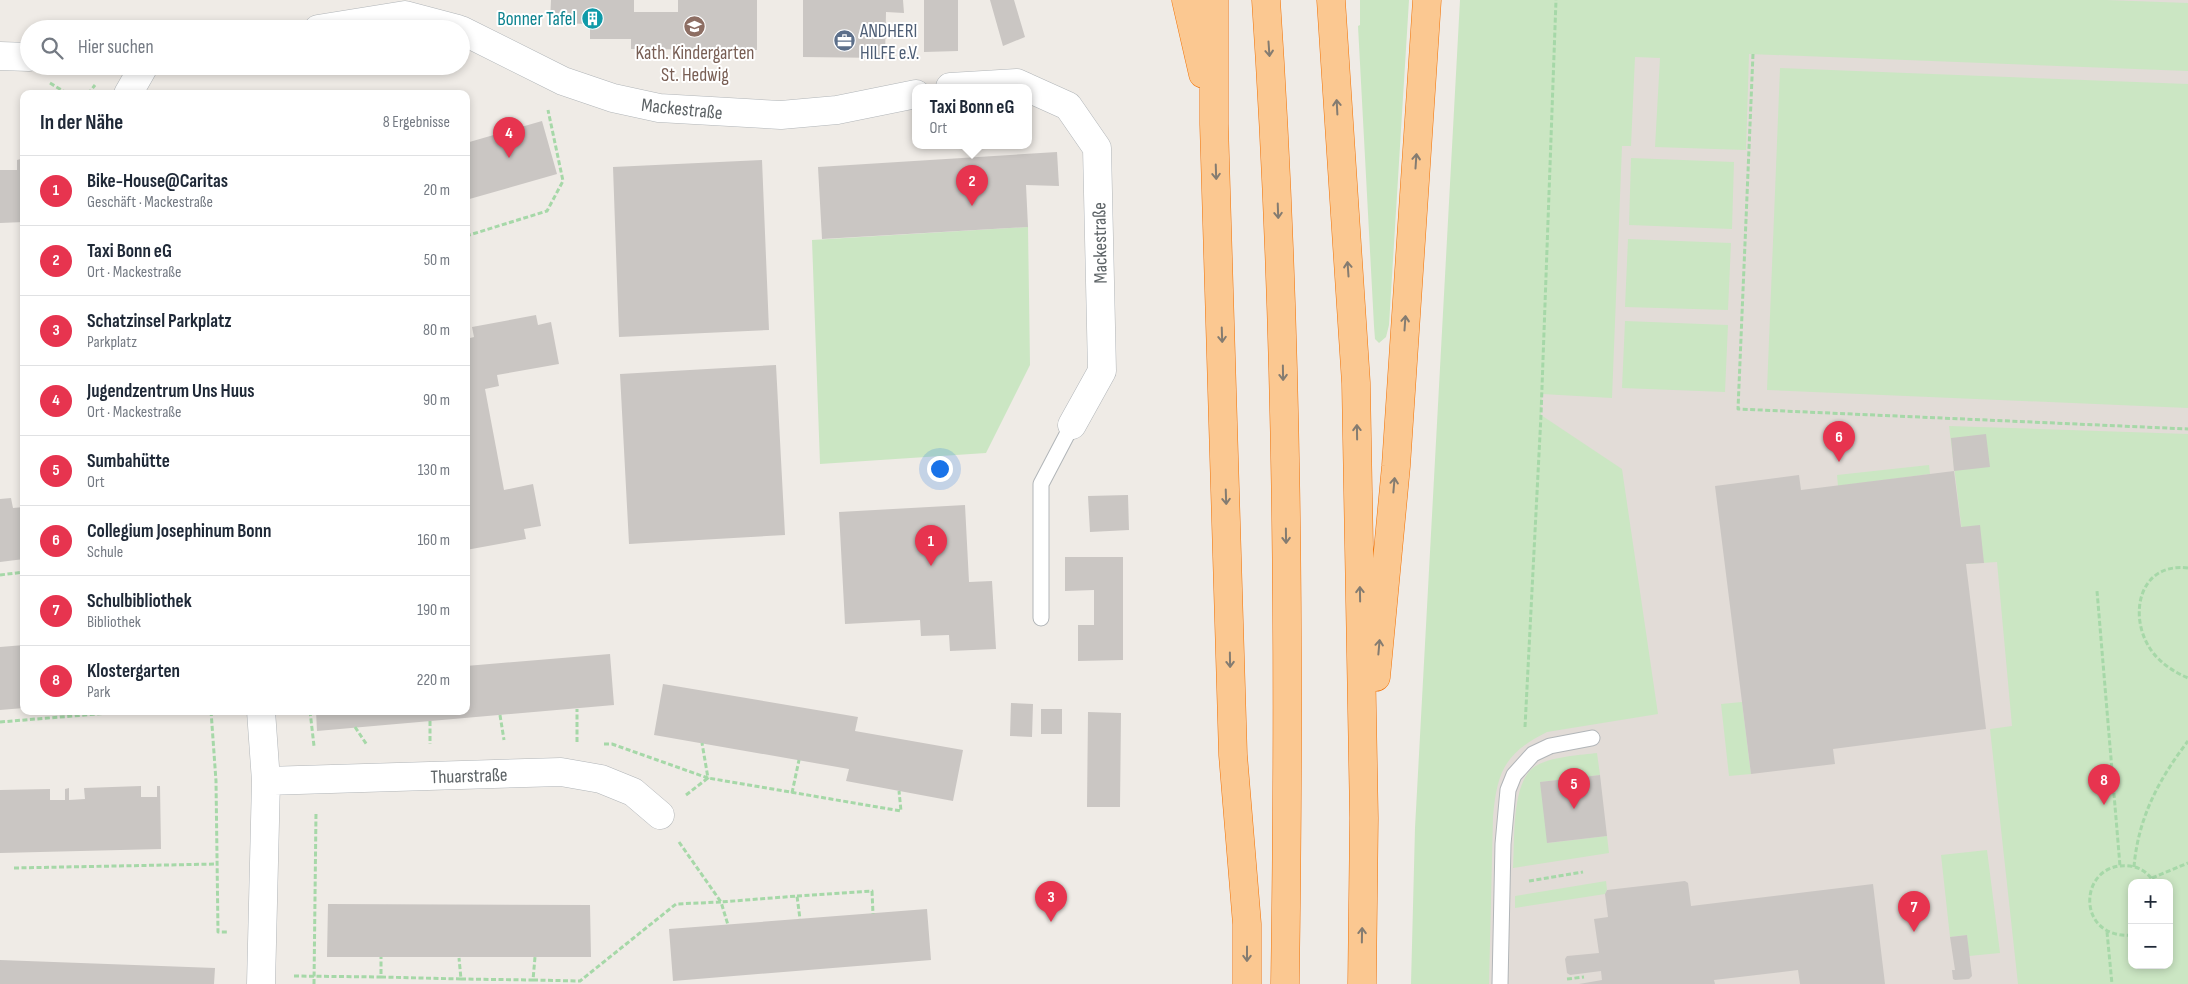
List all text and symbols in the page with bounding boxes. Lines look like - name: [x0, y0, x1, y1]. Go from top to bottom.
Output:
- building icon: Bonner Tafel: [580, 6, 604, 30]
- place label: Bonner Tafel: [497, 8, 576, 31]
- school or university icon: Kath. Kindergarten St. Hedwig: [683, 14, 707, 38]
- search box: [20, 20, 470, 75]
- place label: ANDHERI HILFE e.V.: [859, 20, 919, 65]
- office icon: ANDHERI HILFE e.V.: [832, 29, 856, 53]
- icon: search: [38, 34, 66, 62]
- text: Hier suchen: [78, 36, 154, 59]
- one-way arrow: [1264, 40, 1274, 56]
- place label: Kath. Kindergarten St. Hedwig: [636, 42, 754, 87]
- popup: [912, 84, 1032, 149]
- street label: Mackestraße: [640, 94, 724, 125]
- text: Taxi Bonn eG: [930, 96, 1014, 119]
- one-way arrow: [1332, 100, 1341, 116]
- text: In der Nähe: [40, 110, 123, 135]
- text: 8 Ergebnisse: [383, 113, 450, 132]
- pin: 4: [493, 117, 525, 158]
- text: Ort: [930, 119, 947, 138]
- one-way arrow: [1411, 153, 1421, 169]
- one-way arrow: [1211, 164, 1221, 180]
- pin: 2: [956, 165, 988, 206]
- text: Bike-House@Caritas: [87, 170, 228, 193]
- text: 1: [53, 181, 59, 200]
- text: 20 m: [423, 181, 450, 200]
- text: Geschäft · Mackestraße: [87, 193, 213, 212]
- street label: Mackestraße: [1088, 202, 1113, 284]
- one-way arrow: [1273, 203, 1282, 219]
- text: Taxi Bonn eG: [87, 240, 172, 263]
- text: 2: [52, 251, 60, 270]
- text: 50 m: [424, 251, 450, 270]
- one-way arrow: [1343, 262, 1352, 278]
- text: Ort · Mackestraße: [87, 263, 181, 282]
- text: Schatzinsel Parkplatz: [87, 310, 232, 333]
- one-way arrow: [1401, 316, 1410, 332]
- text: 3: [52, 321, 60, 340]
- text: 80 m: [423, 321, 450, 340]
- one-way arrow: [1217, 326, 1226, 342]
- text: Parkplatz: [87, 333, 137, 352]
- one-way arrow: [1279, 365, 1288, 381]
- text: Jugendzentrum Uns Huus: [87, 380, 255, 403]
- text: 4: [52, 391, 60, 410]
- text: 90 m: [423, 391, 450, 410]
- text: Ort · Mackestraße: [87, 403, 181, 422]
- pin: 6: [1823, 421, 1855, 462]
- one-way arrow: [1352, 424, 1362, 440]
- text: Sumbahütte: [87, 450, 170, 473]
- your location: [927, 456, 953, 482]
- text: 5: [52, 461, 60, 480]
- text: 130 m: [418, 461, 450, 480]
- text: Ort: [87, 473, 105, 492]
- one-way arrow: [1389, 478, 1399, 494]
- one-way arrow: [1222, 489, 1231, 505]
- text: Collegium Josephinum Bonn: [87, 520, 272, 543]
- pin: 1: [915, 525, 947, 566]
- one-way arrow: [1282, 528, 1291, 544]
- text: 6: [52, 531, 60, 550]
- text: 160 m: [417, 531, 450, 550]
- text: Schule: [87, 543, 123, 562]
- one-way arrow: [1355, 586, 1365, 602]
- text: Schulbibliothek: [87, 590, 192, 613]
- text: 7: [53, 601, 59, 620]
- text: 190 m: [417, 601, 450, 620]
- text: Bibliothek: [87, 613, 141, 632]
- one-way arrow: [1374, 640, 1384, 656]
- one-way arrow: [1226, 651, 1235, 667]
- text: Klostergarten: [87, 660, 180, 683]
- text: 8: [52, 671, 60, 690]
- text: 220 m: [417, 671, 450, 690]
- text: Park: [87, 683, 110, 702]
- street label: Thuarstraße: [430, 764, 508, 789]
- pin: 8: [2088, 764, 2120, 805]
- pin: 5: [1558, 768, 1590, 809]
- map controls: [2128, 879, 2173, 969]
- button: +: [2128, 879, 2173, 924]
- pin: 3: [1035, 881, 1067, 922]
- pin: 7: [1898, 891, 1930, 932]
- button: −: [2128, 924, 2173, 969]
- one-way arrow: [1357, 928, 1367, 944]
- one-way arrow: [1242, 946, 1252, 962]

